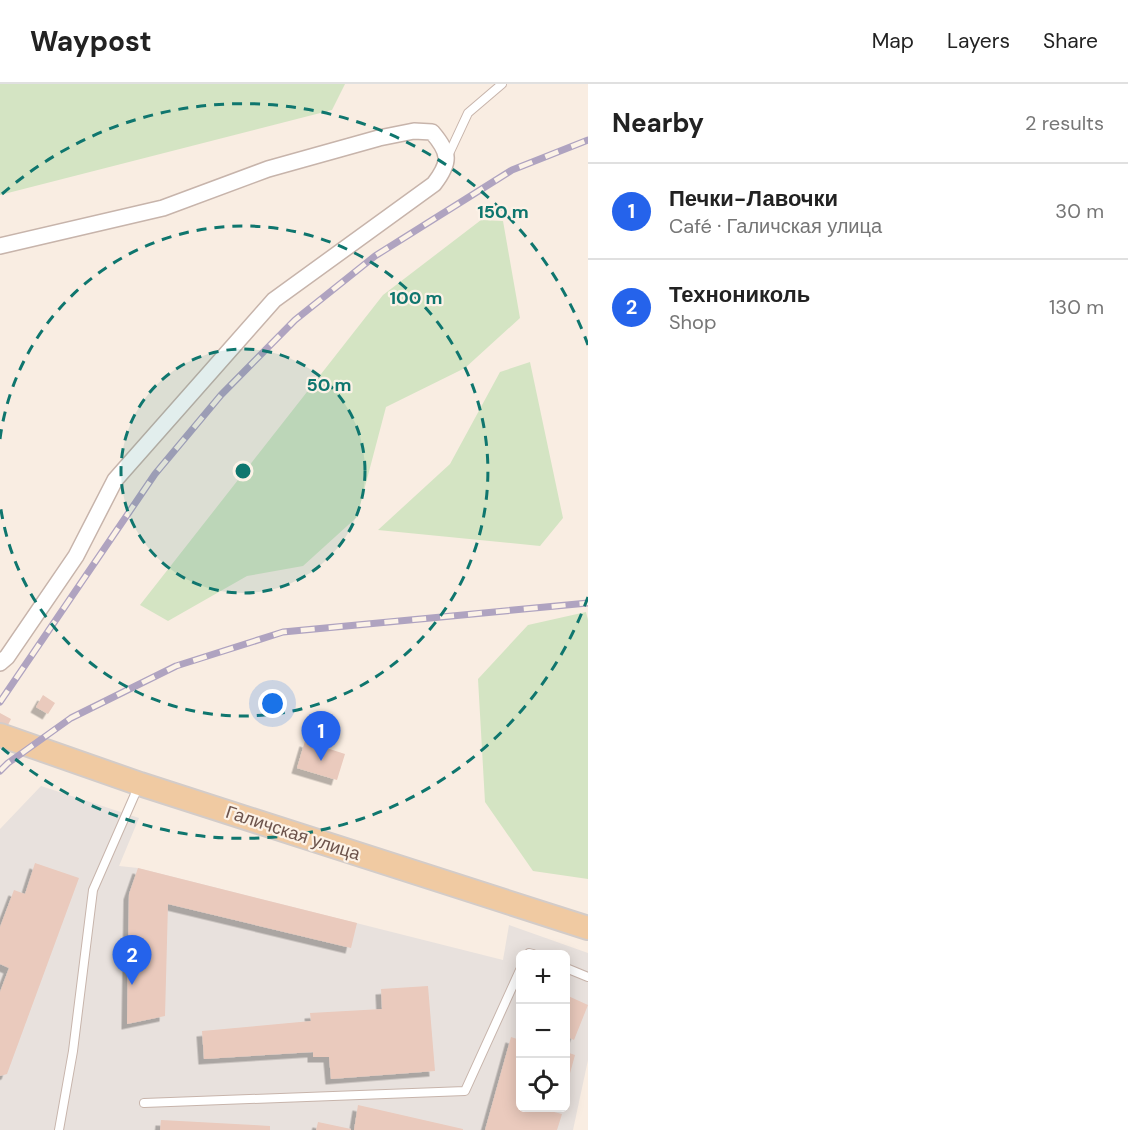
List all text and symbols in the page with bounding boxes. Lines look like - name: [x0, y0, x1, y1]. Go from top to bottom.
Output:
- text: Waypost: [30, 23, 152, 60]
- text: Map: [872, 27, 914, 55]
- text: Layers: [947, 27, 1010, 55]
- text: Share: [1043, 27, 1098, 55]
- text: Nearby: [612, 106, 704, 140]
- text: 2 results: [1025, 110, 1104, 136]
- text: Печки-Лавочки: [669, 184, 838, 213]
- text: 1: [628, 198, 635, 224]
- text: 30 m: [1055, 198, 1104, 224]
- text: 150 m: [477, 200, 529, 224]
- text: Café · Галичская улица: [669, 213, 882, 239]
- text: Технониколь: [669, 280, 810, 309]
- text: 100 m: [389, 286, 443, 310]
- text: 2: [626, 294, 637, 320]
- text: 130 m: [1049, 294, 1104, 320]
- text: Shop: [669, 309, 716, 335]
- text: 50 m: [306, 373, 352, 397]
- centre of rings: [233, 461, 253, 481]
- your location: [258, 689, 287, 718]
- pin: 1: [302, 712, 340, 761]
- street label: Галичская улица: [223, 800, 364, 866]
- pin: 2: [112, 936, 152, 985]
- map controls: [516, 950, 570, 1112]
- button: +: [516, 950, 570, 1004]
- button: −: [516, 1004, 570, 1058]
- button: locate: [516, 1058, 570, 1112]

